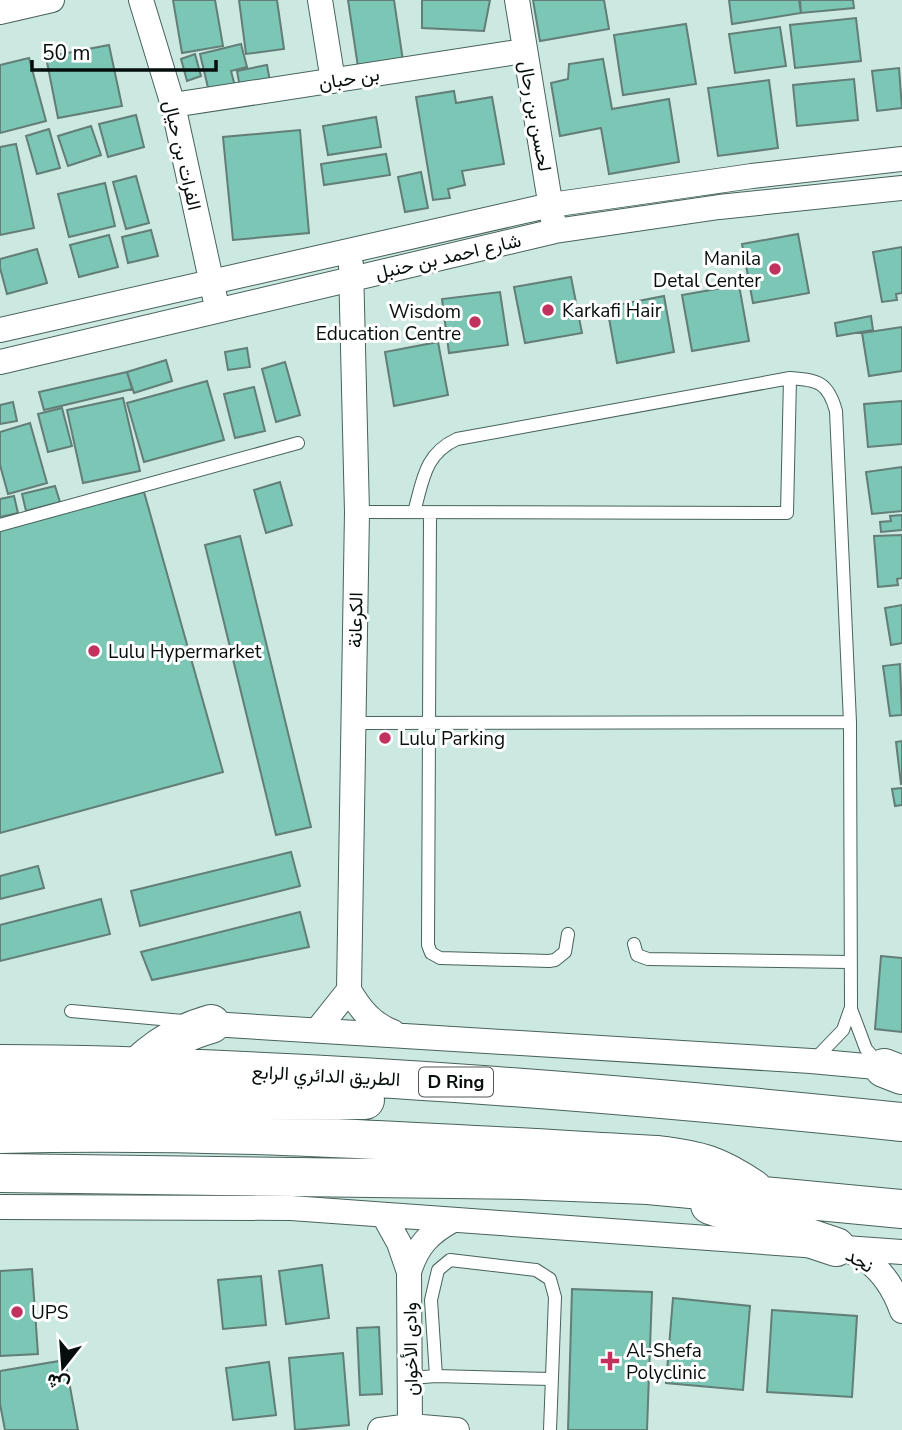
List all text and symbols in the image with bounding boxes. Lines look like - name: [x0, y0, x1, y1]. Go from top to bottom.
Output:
- scale bar: [32, 28, 215, 72]
- text: 50 m: [42, 39, 91, 67]
- street label: لحسن بن رحال: [512, 59, 558, 174]
- street label: بن حبان: [317, 61, 381, 97]
- street label: الفرات بن حيال: [157, 98, 207, 213]
- street label: شارع احمد بن حنبل: [373, 228, 524, 286]
- place label: Manila Detal Center: [653, 246, 761, 294]
- marker: Manila Detal Center: [767, 261, 783, 277]
- place label: Karkafi Hair: [562, 298, 662, 324]
- place label: Wisdom Education Centre: [316, 299, 461, 347]
- marker: Karkafi Hair: [540, 302, 556, 318]
- marker: Wisdom Education Centre: [467, 314, 483, 330]
- street label: الكرعانة: [343, 592, 369, 648]
- place label: Lulu Hypermarket: [108, 639, 262, 665]
- marker: Lulu Hypermarket: [86, 643, 102, 659]
- place label: Lulu Parking: [399, 726, 505, 752]
- marker: Lulu Parking: [377, 730, 393, 746]
- street label: الطريق الدائري الرابع: [251, 1059, 401, 1095]
- road number: D Ring: [419, 1068, 493, 1097]
- street label: نجد: [841, 1242, 878, 1279]
- place label: UPS: [31, 1300, 69, 1326]
- street label: وادى الأخوان: [397, 1302, 425, 1396]
- marker: UPS: [9, 1304, 25, 1320]
- north arrow: [28, 1332, 98, 1402]
- place label: Al-Shefa Polyclinic: [626, 1338, 706, 1386]
- marker: Al-Shefa Polyclinic: [600, 1351, 620, 1371]
- text: ش: [43, 1366, 73, 1398]

